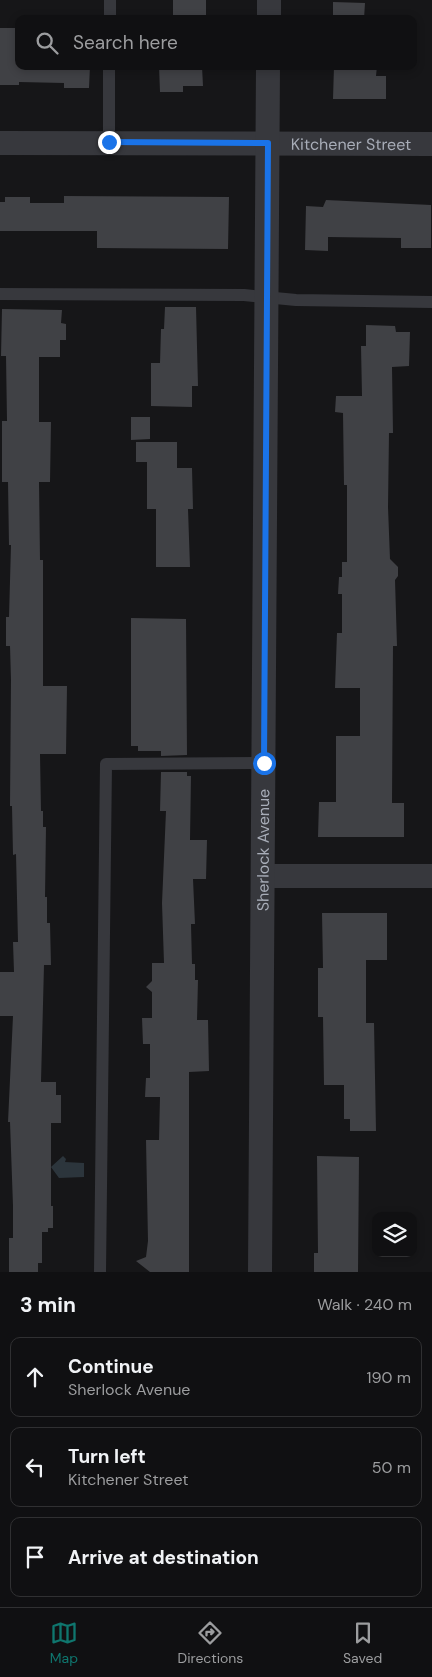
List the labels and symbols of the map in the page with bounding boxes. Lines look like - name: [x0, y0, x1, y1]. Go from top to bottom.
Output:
- route end: [98, 131, 121, 154]
- street label: Kitchener Street: [291, 133, 411, 154]
- route start: [253, 752, 276, 775]
- street label: Sherlock Avenue: [252, 789, 274, 911]

